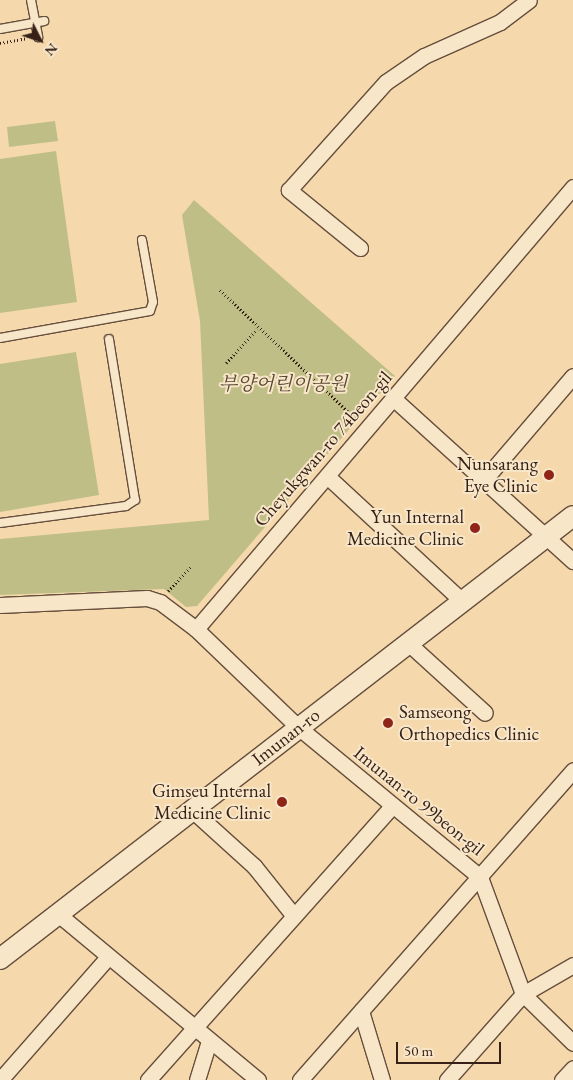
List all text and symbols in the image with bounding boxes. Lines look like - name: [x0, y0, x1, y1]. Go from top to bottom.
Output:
- north arrow: [15, 15, 65, 65]
- text: N: [41, 40, 62, 60]
- street label: Cheyukgwan-ro 74beon-gil: [249, 367, 397, 531]
- park label: 부양어린이공원: [219, 373, 347, 395]
- place label: Nunsarang Eye Clinic: [457, 453, 538, 497]
- marker: Nunsarang Eye Clinic: [542, 468, 556, 482]
- place label: Yun Internal Medicine Clinic: [347, 506, 464, 550]
- marker: Yun Internal Medicine Clinic: [468, 521, 482, 535]
- place label: Samseong Orthopedics Clinic: [399, 701, 539, 745]
- street label: Imunan-ro: [248, 703, 324, 771]
- marker: Samseong Orthopedics Clinic: [381, 716, 395, 730]
- street label: Imunan-ro 99beon-gil: [349, 741, 489, 861]
- place label: Gimseu Internal Medicine Clinic: [152, 780, 271, 824]
- marker: Gimseu Internal Medicine Clinic: [275, 795, 289, 809]
- scale bar: [398, 1032, 503, 1064]
- text: 50 m: [404, 1041, 433, 1060]

